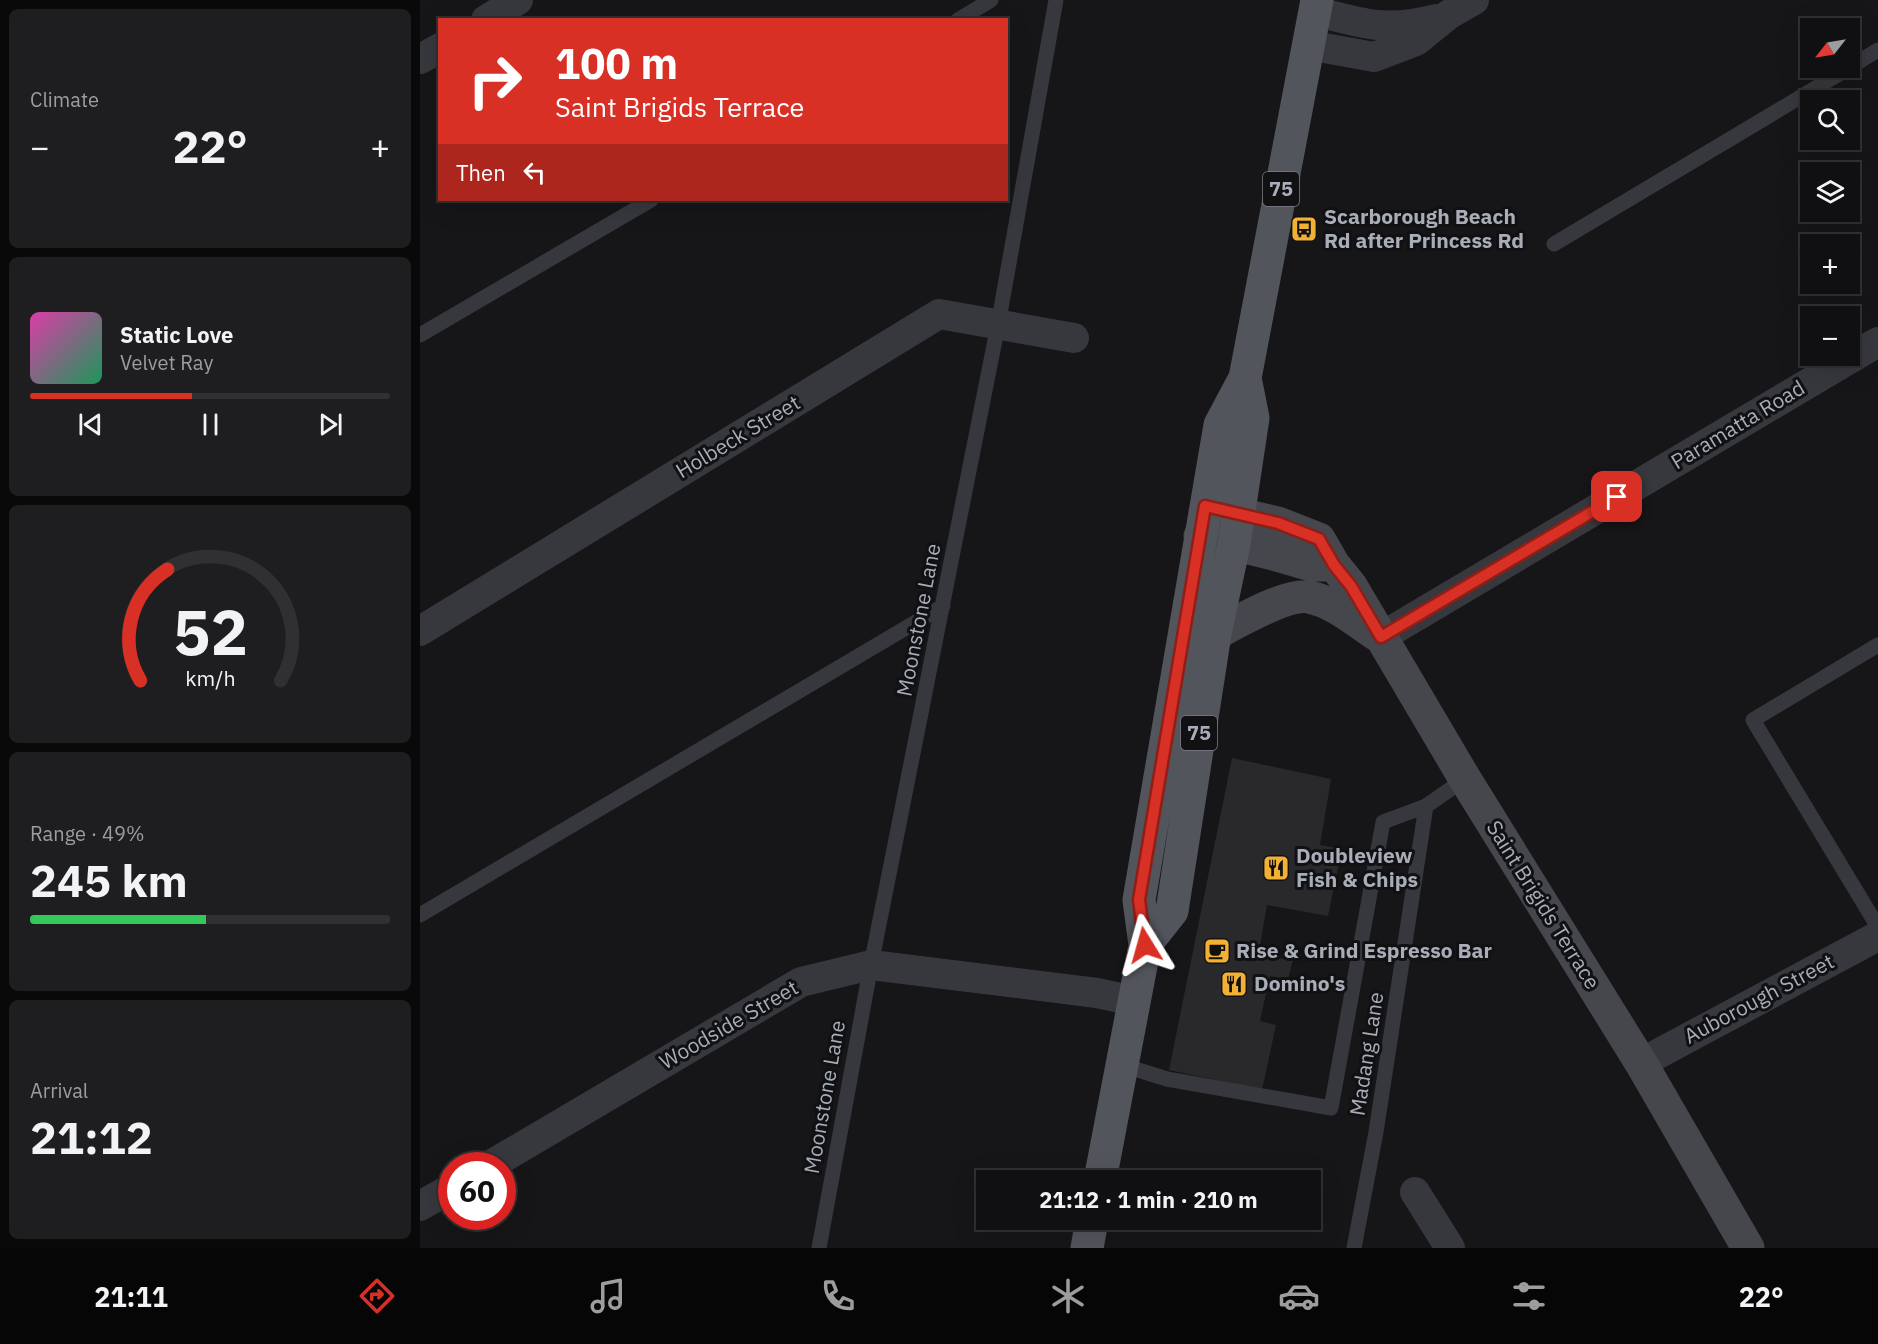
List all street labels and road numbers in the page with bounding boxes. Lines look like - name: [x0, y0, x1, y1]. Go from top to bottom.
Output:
- road number: 75: [1263, 172, 1299, 206]
- street label: Paramatta Road: [1666, 373, 1809, 475]
- street label: Holbeck Street: [670, 388, 805, 484]
- street label: Moonstone Lane: [889, 541, 947, 699]
- road number: 75: [1181, 716, 1217, 750]
- street label: Saint Brigids Terrace: [1481, 815, 1607, 994]
- street label: Auborough Street: [1679, 947, 1838, 1049]
- street label: Woodside Street: [654, 973, 803, 1075]
- street label: Madang Lane: [1342, 990, 1390, 1118]
- street label: Moonstone Lane: [797, 1018, 851, 1176]

